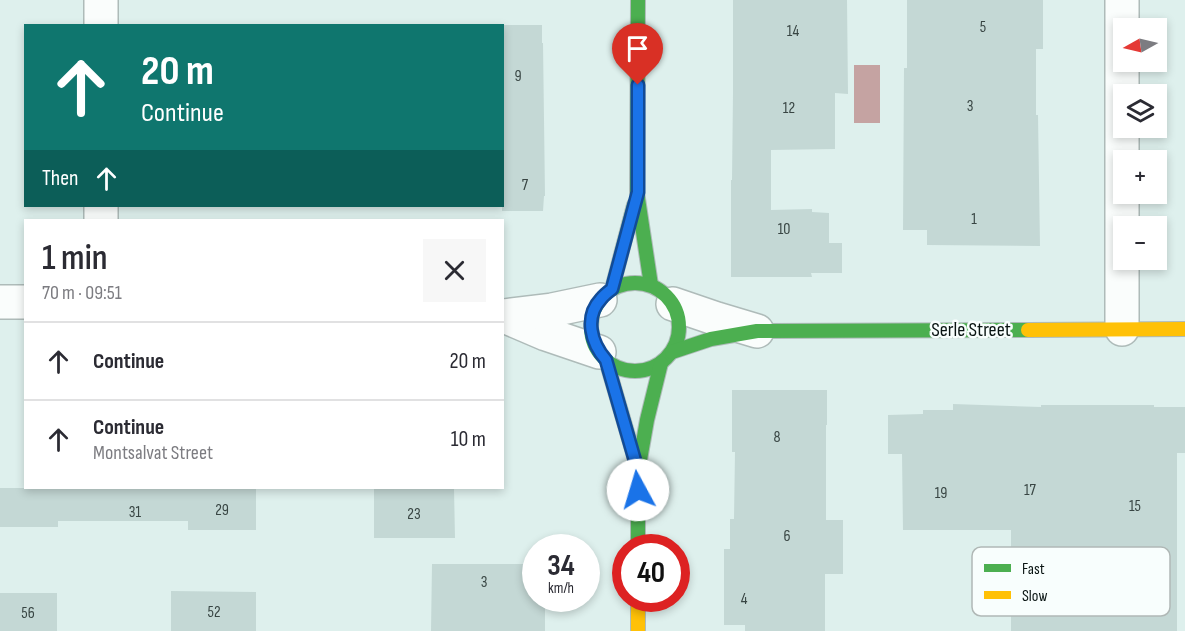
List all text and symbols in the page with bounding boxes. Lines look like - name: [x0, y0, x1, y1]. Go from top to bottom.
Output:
- house number: 5: [980, 18, 986, 37]
- north arrow: [1113, 18, 1167, 72]
- map controls: [1113, 18, 1167, 270]
- house number: 14: [787, 22, 799, 41]
- pin: [612, 23, 663, 85]
- icon: arrive: [621, 32, 654, 65]
- text: 20 m: [141, 46, 214, 97]
- icon: ahead: [42, 48, 120, 126]
- house number: 9: [514, 67, 522, 86]
- button: layers: [1113, 84, 1167, 138]
- text: Continue: [141, 97, 224, 129]
- house number: 3: [967, 97, 973, 116]
- house number: 12: [783, 99, 795, 118]
- button: +: [1113, 150, 1167, 204]
- icon: ahead: [90, 162, 123, 195]
- text: Then: [42, 165, 78, 192]
- house number: 7: [522, 176, 529, 195]
- house number: 1: [971, 210, 977, 229]
- button: −: [1113, 216, 1167, 270]
- house number: 10: [778, 220, 790, 239]
- text: 1 min: [42, 237, 107, 280]
- button: close: [423, 239, 486, 302]
- text: 70 m · 09:51: [42, 281, 122, 305]
- street label: Serle Street: [931, 318, 1011, 342]
- icon: ahead: [42, 345, 75, 378]
- text: Continue: [93, 348, 164, 375]
- text: 20 m: [450, 348, 486, 375]
- text: Continue: [93, 414, 164, 441]
- icon: ahead: [42, 423, 75, 456]
- text: 10 m: [451, 426, 486, 453]
- house number: 8: [773, 428, 781, 447]
- text: Montsalvat Street: [93, 441, 213, 465]
- position arrow: [606, 458, 670, 522]
- house number: 17: [1024, 481, 1037, 500]
- house number: 19: [935, 484, 947, 503]
- house number: 15: [1129, 497, 1141, 516]
- house number: 29: [215, 501, 229, 520]
- house number: 31: [129, 503, 142, 522]
- house number: 23: [407, 505, 421, 524]
- house number: 6: [783, 527, 791, 546]
- speed limit sign: 40: [612, 534, 690, 612]
- legend: [972, 547, 1170, 616]
- text: 34: [547, 548, 575, 584]
- text: Fast: [1022, 560, 1045, 579]
- house number: 3: [481, 573, 487, 592]
- text: km/h: [548, 579, 574, 598]
- text: Slow: [1022, 587, 1047, 606]
- house number: 4: [741, 590, 748, 609]
- house number: 52: [207, 603, 221, 622]
- house number: 56: [21, 604, 35, 623]

